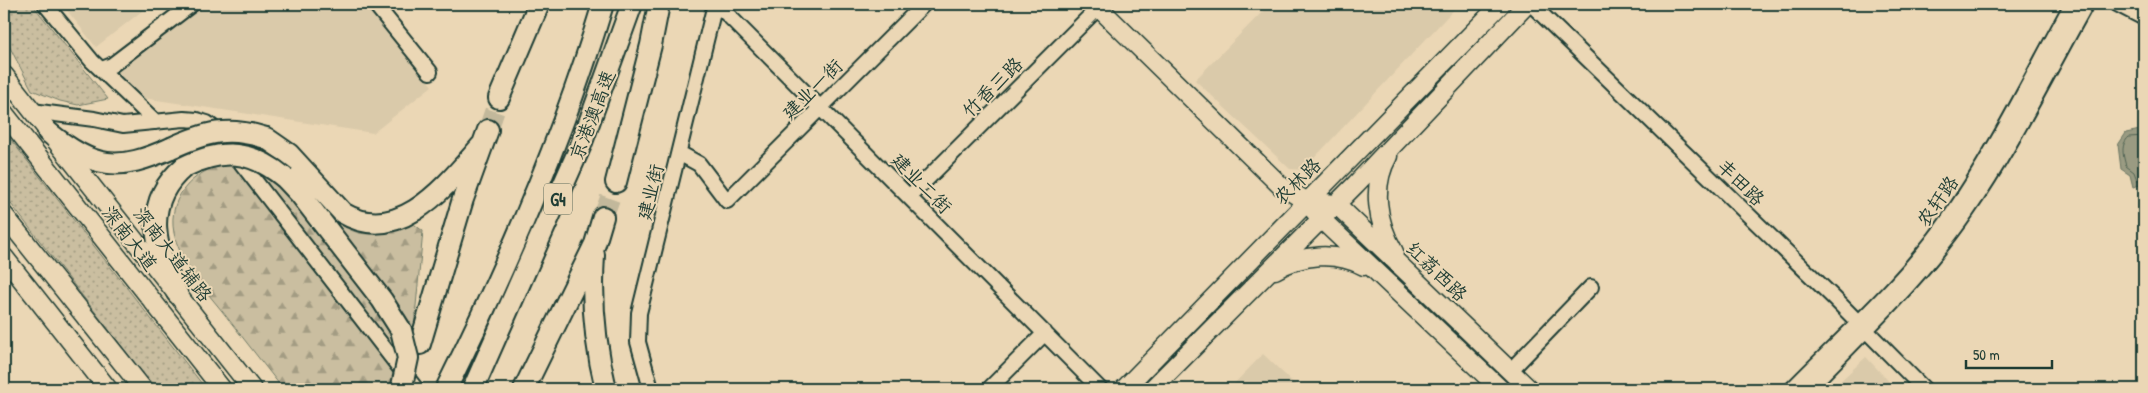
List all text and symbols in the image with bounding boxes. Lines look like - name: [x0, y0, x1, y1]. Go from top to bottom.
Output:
- street label: 竹香三路: [956, 51, 1028, 123]
- street label: 建业一街: [776, 53, 848, 125]
- street label: 京港澳高速: [563, 66, 621, 164]
- street label: 建业二街: [886, 147, 958, 219]
- street label: 农林路: [1268, 152, 1326, 210]
- street label: 丰田路: [1711, 153, 1771, 211]
- street label: 建业街: [630, 161, 670, 223]
- street label: 农轩路: [1910, 170, 1964, 232]
- road number: G4: [544, 183, 572, 214]
- street label: 深南大道: [96, 200, 164, 276]
- street label: 深南大道辅路: [128, 201, 218, 307]
- street label: 红荔西路: [1401, 235, 1473, 307]
- scale bar: [1966, 338, 2052, 370]
- text: 50 m: [1973, 344, 2000, 365]

